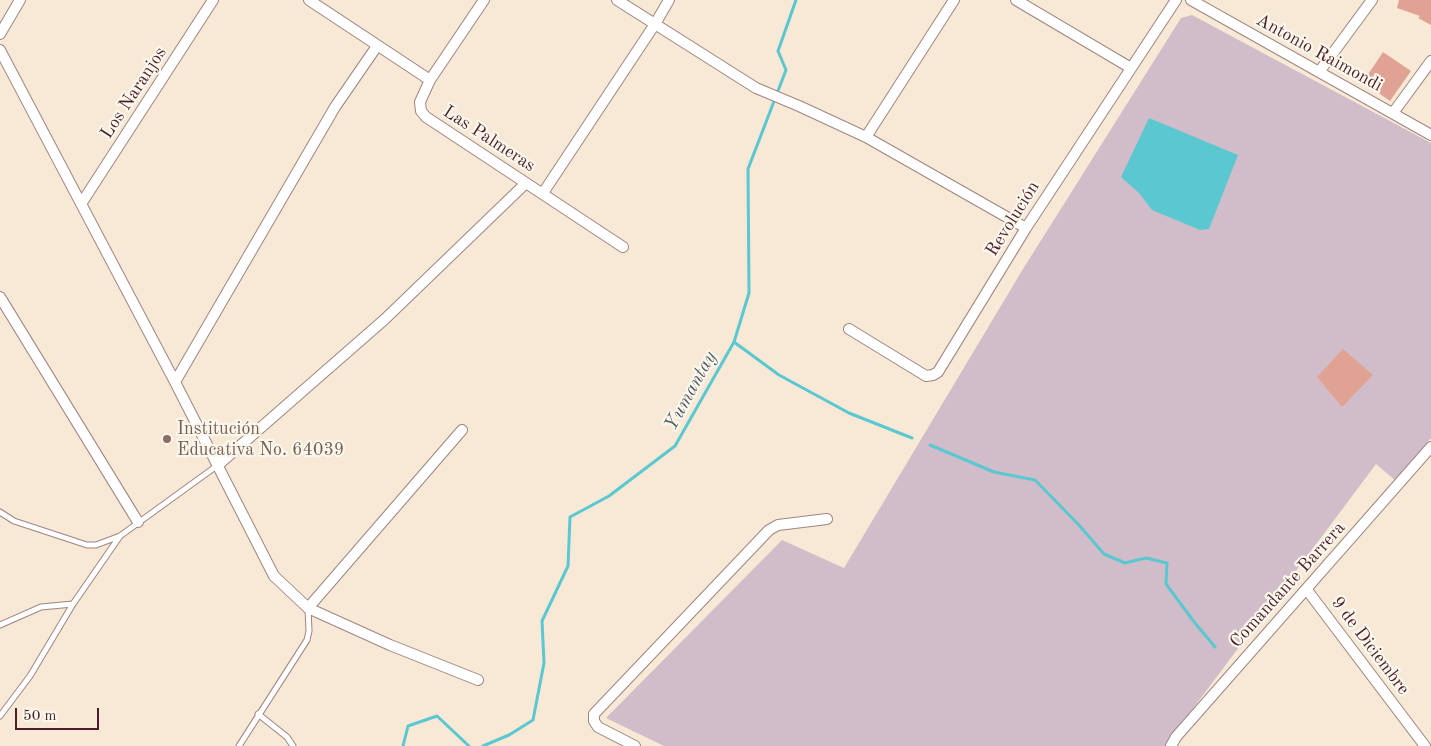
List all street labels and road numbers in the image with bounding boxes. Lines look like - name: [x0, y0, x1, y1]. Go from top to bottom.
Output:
- street label: Antonio Raimondi: [1252, 9, 1386, 97]
- street label: Los Naranjos: [96, 43, 172, 143]
- street label: Las Palmeras: [439, 101, 539, 177]
- street label: Revolución: [981, 177, 1045, 261]
- street label: Comandante Barrera: [1226, 518, 1350, 652]
- street label: 9 de Diciembre: [1326, 593, 1414, 699]

